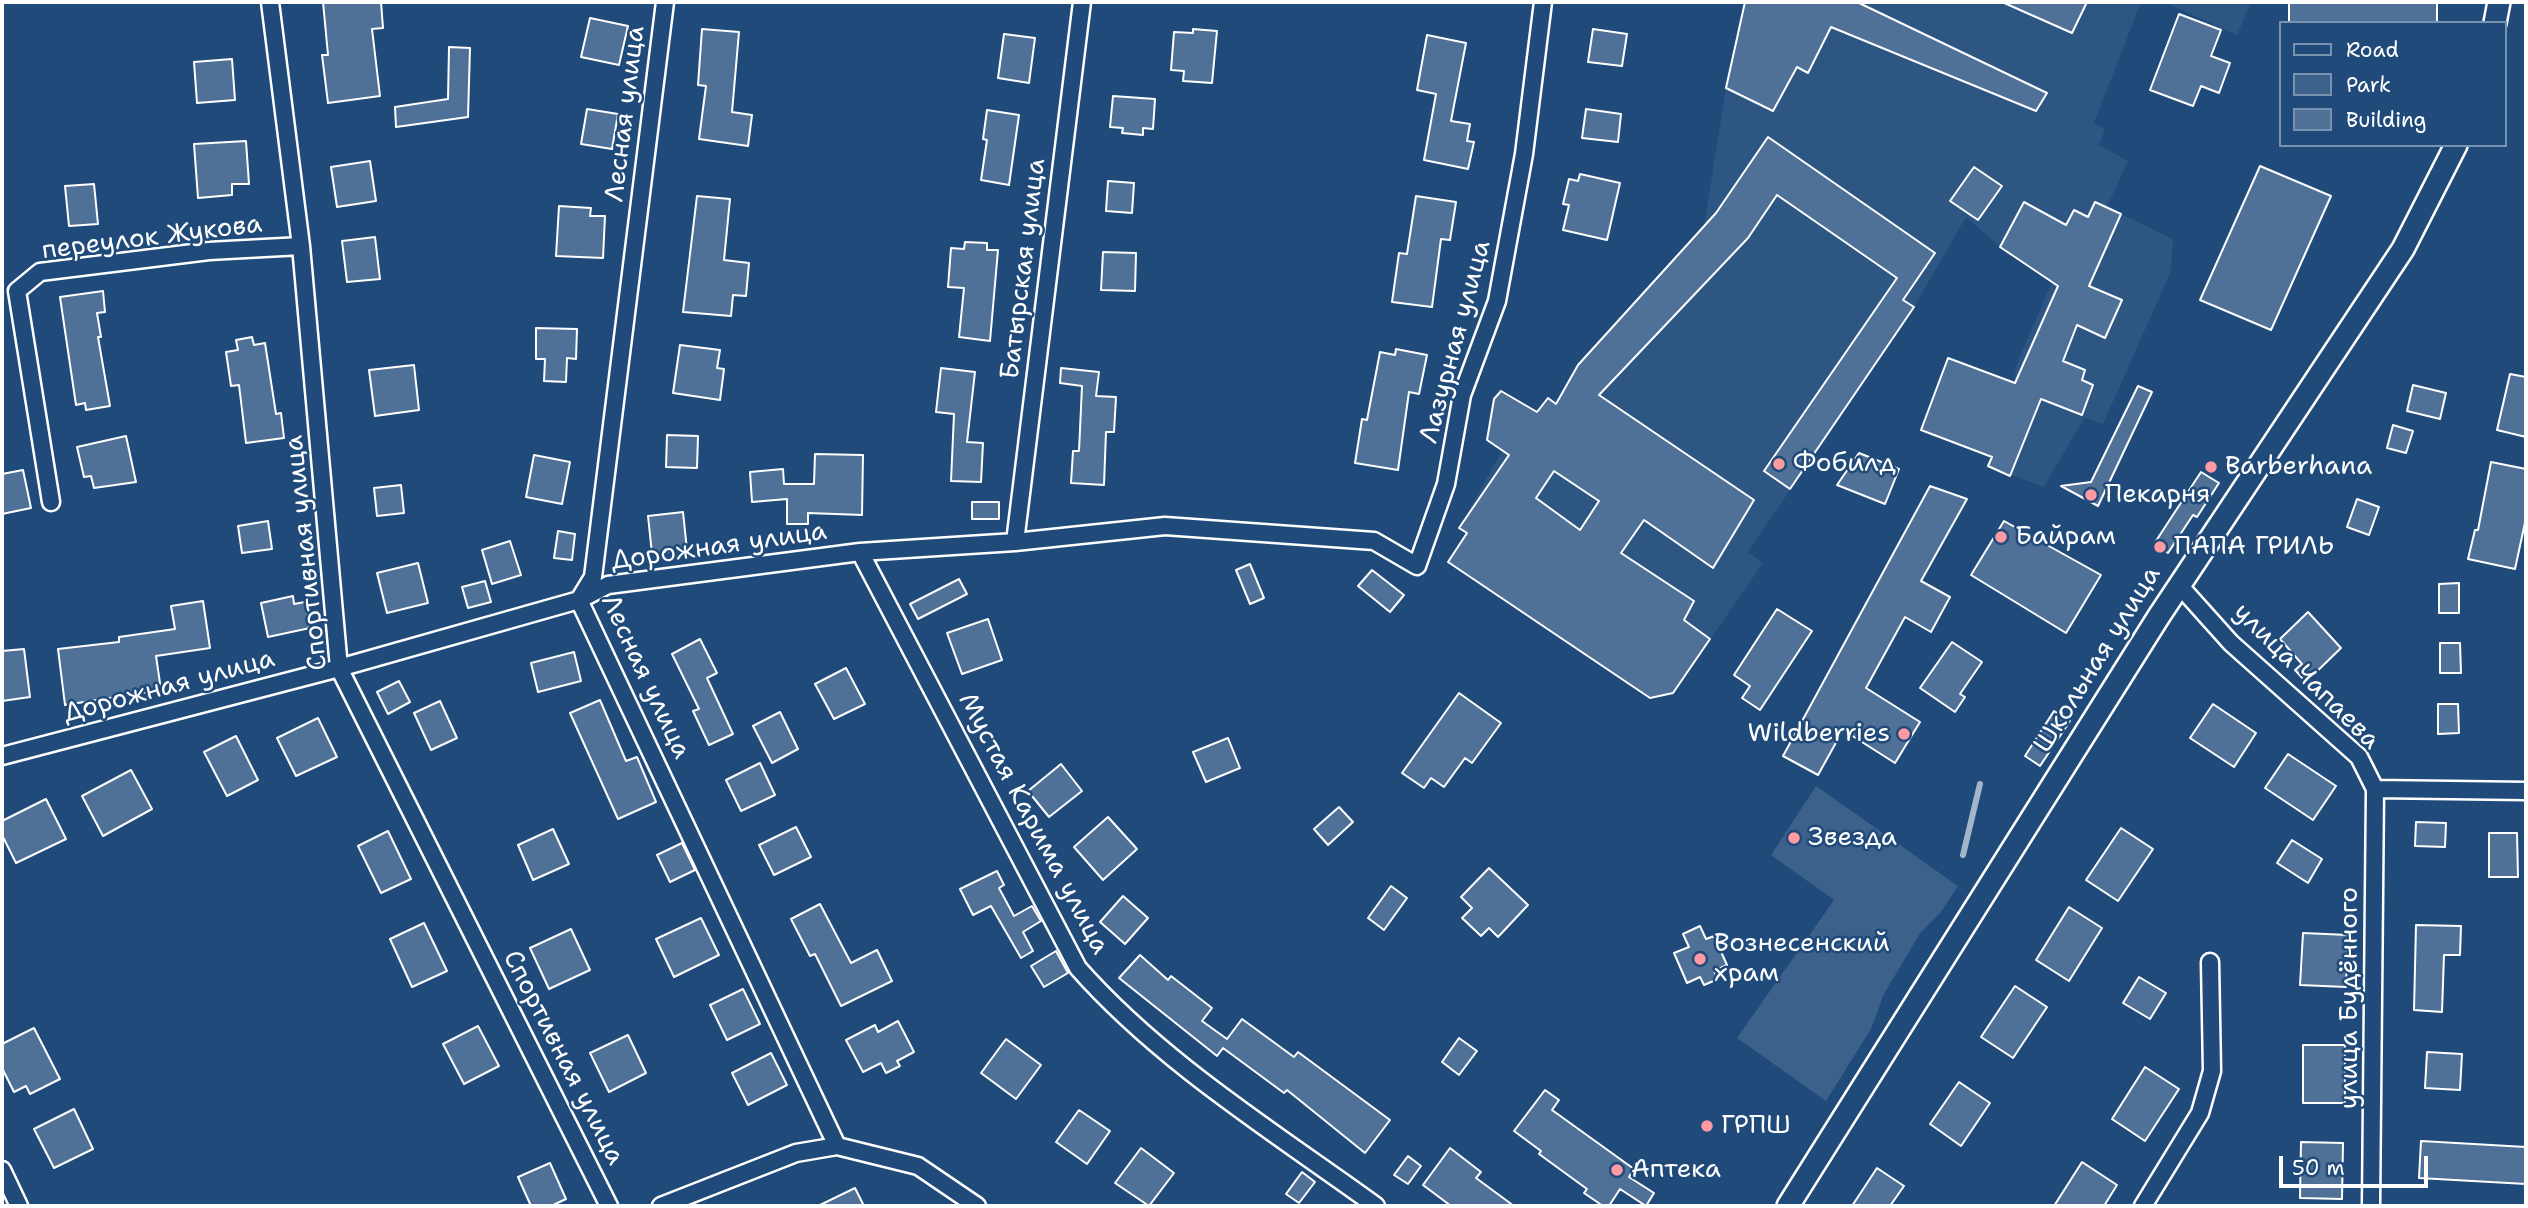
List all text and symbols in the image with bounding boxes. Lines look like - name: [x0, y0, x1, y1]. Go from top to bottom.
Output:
- legend: [2280, 21, 2507, 147]
- street label: Лесная улица: [600, 24, 652, 204]
- text: Road: [2346, 36, 2399, 64]
- text: Park: [2346, 71, 2391, 99]
- text: Building: [2346, 106, 2426, 134]
- street label: Батырская улица: [995, 157, 1053, 381]
- street label: переулок Жукова: [40, 209, 264, 267]
- street label: Лазурная улица: [1414, 237, 1498, 447]
- street label: Спортивная улица: [279, 434, 335, 672]
- place label: Фобилд: [1793, 448, 1896, 480]
- place label: Barberhana: [2225, 451, 2372, 483]
- marker: Фобилд: [1771, 456, 1787, 472]
- marker: Barberhana: [2203, 459, 2219, 475]
- place label: Пекарня: [2105, 479, 2211, 511]
- marker: Пекарня: [2083, 487, 2099, 503]
- street label: Дорожная улица: [609, 516, 829, 578]
- place label: Байрам: [2015, 521, 2116, 553]
- marker: Байрам: [1993, 529, 2009, 545]
- place label: ПАПА ГРИЛЬ: [2174, 531, 2334, 563]
- marker: ПАПА ГРИЛЬ: [2152, 539, 2168, 555]
- street label: Школьная улица: [2028, 561, 2168, 759]
- street label: Лесная улица: [593, 590, 697, 764]
- street label: улица Чапаева: [2226, 597, 2386, 757]
- street label: Дорожная улица: [60, 644, 278, 730]
- street label: Мустая Карима улица: [951, 688, 1115, 960]
- place label: Wildberries: [1747, 718, 1890, 750]
- marker: Wildberries: [1896, 726, 1912, 742]
- place label: Звезда: [1808, 822, 1897, 854]
- marker: Звезда: [1786, 830, 1802, 846]
- street label: улица Будённого: [2334, 887, 2366, 1109]
- place label: Вознесенский храм: [1714, 928, 1890, 990]
- street label: Спортивная улица: [495, 946, 631, 1170]
- marker: Вознесенский храм: [1692, 951, 1708, 967]
- place label: ГРПШ: [1721, 1110, 1791, 1142]
- marker: ГРПШ: [1699, 1118, 1715, 1134]
- scale bar: [2283, 1142, 2432, 1186]
- place label: Аптека: [1631, 1154, 1721, 1186]
- text: 50 m: [2292, 1154, 2345, 1182]
- marker: Аптека: [1609, 1162, 1625, 1178]

